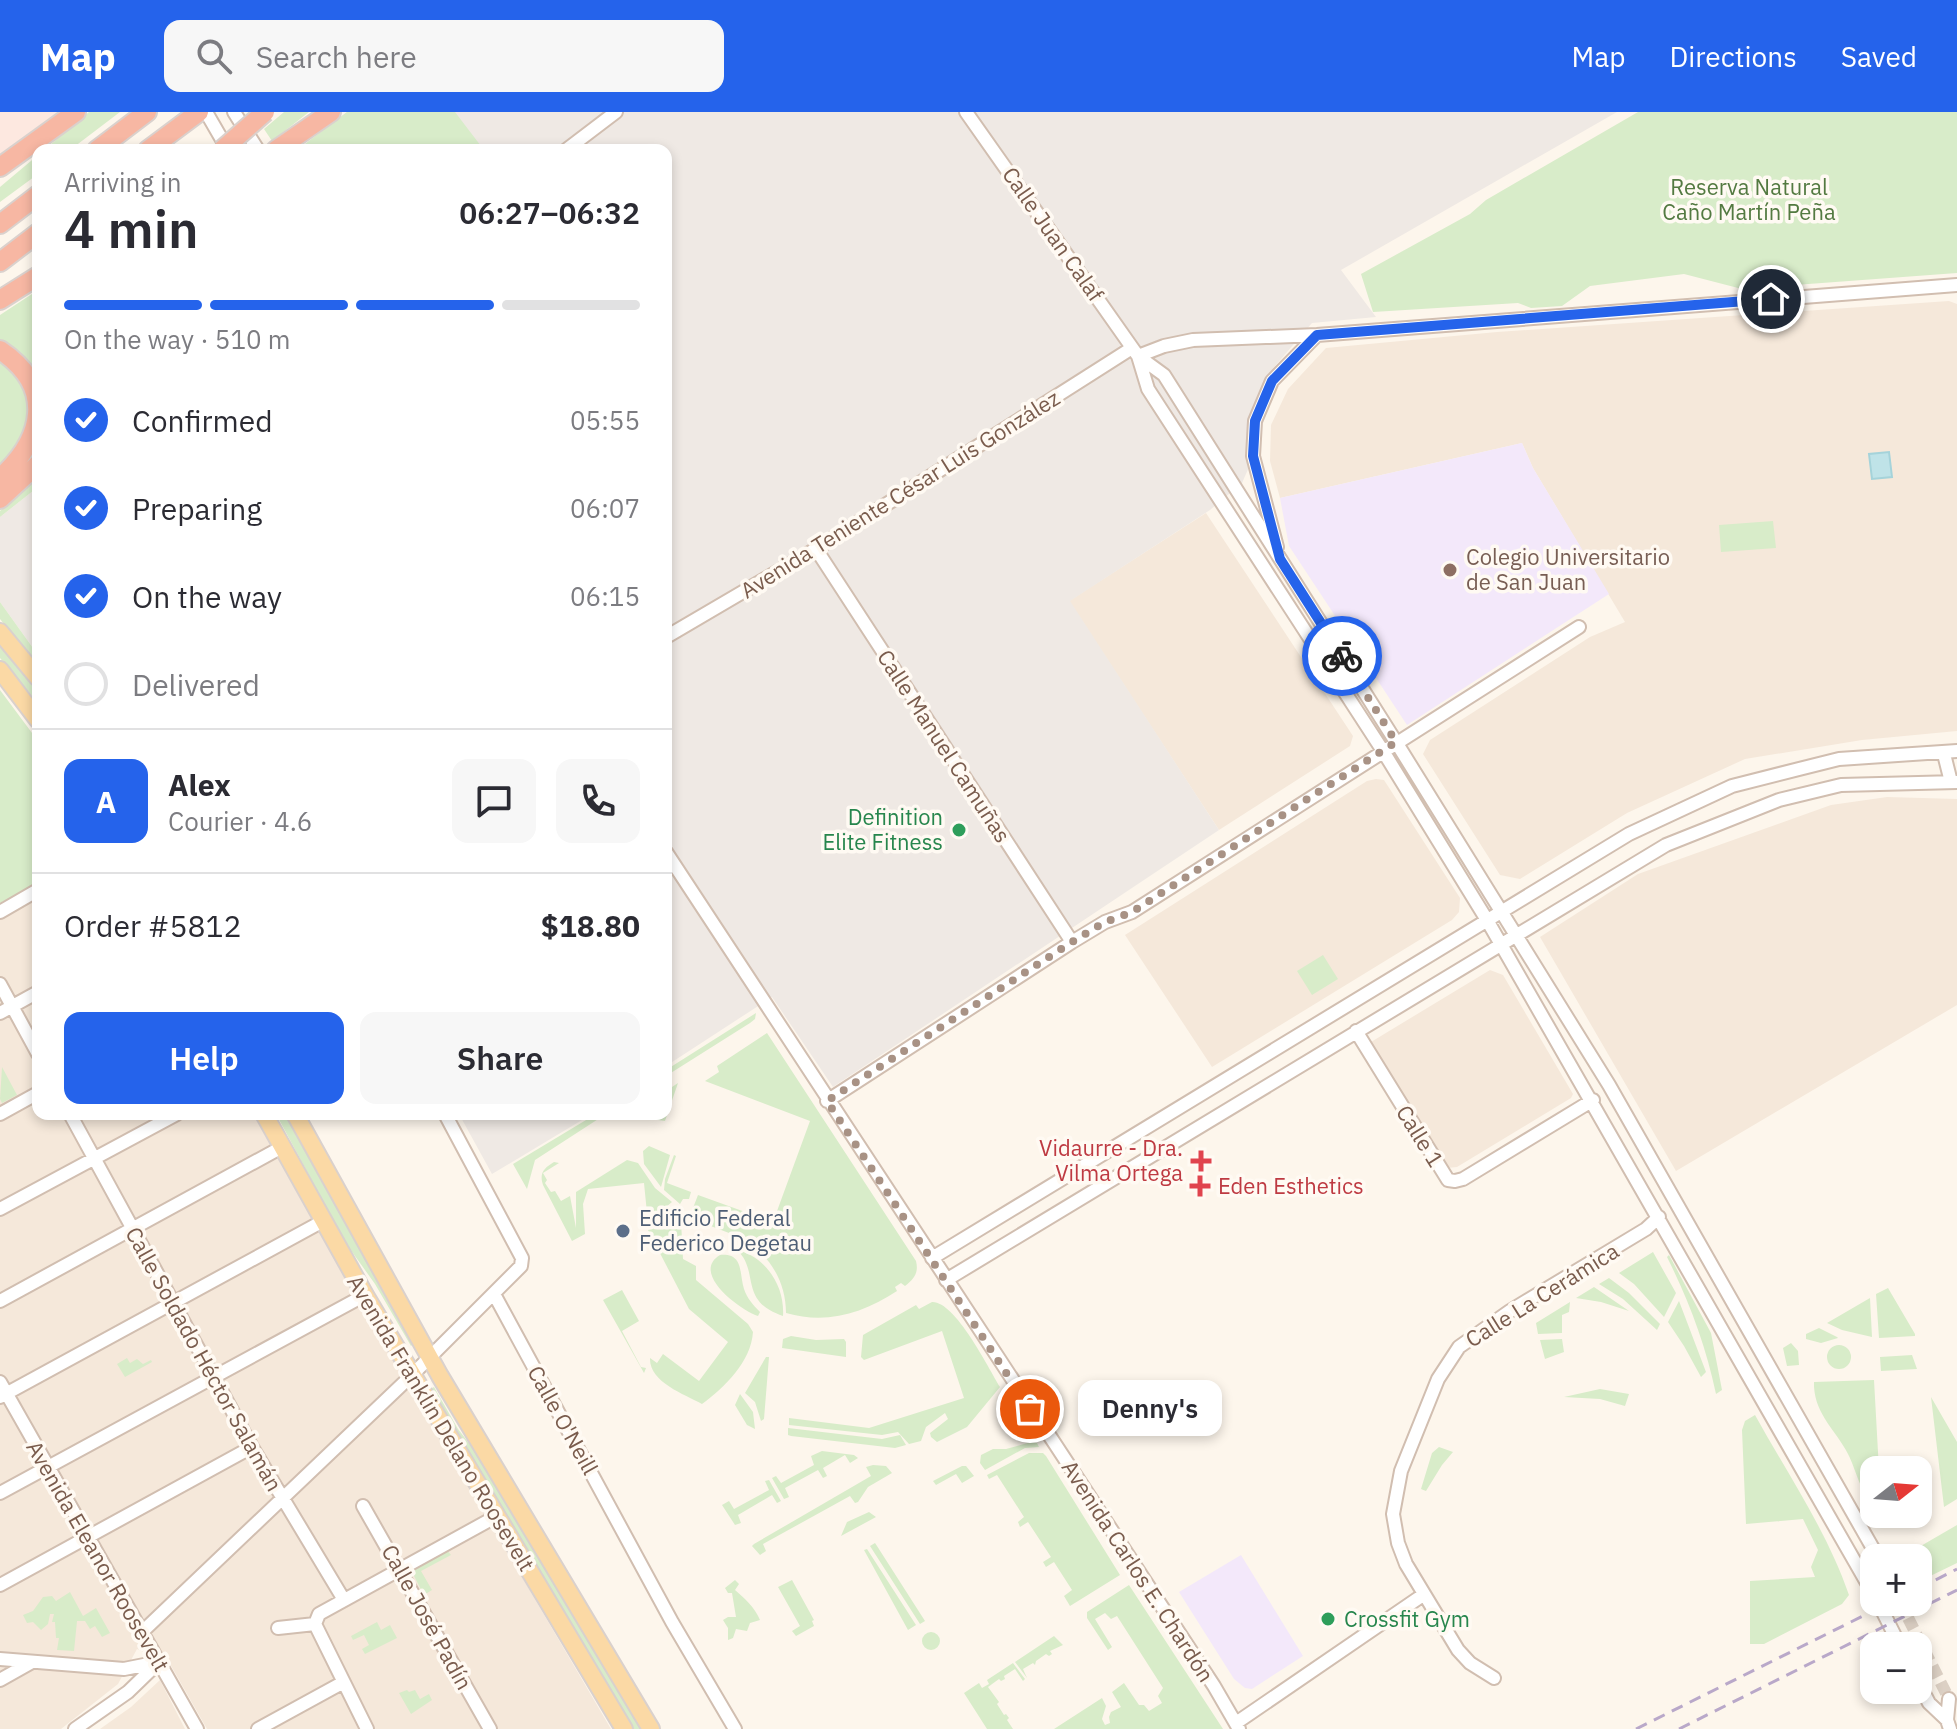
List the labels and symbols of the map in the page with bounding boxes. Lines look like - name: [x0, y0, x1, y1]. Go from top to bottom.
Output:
- street label: Calle Juan Calaf: [996, 161, 1111, 307]
- park label: Reserva Natural Caño Martín Peña: [1662, 172, 1836, 226]
- pin: [1737, 265, 1805, 333]
- street label: Avenida Teniente César Luis González: [735, 383, 1065, 604]
- place label: Colegio Universitario de San Juan: [1466, 542, 1670, 596]
- marker: Colegio Universitario de San Juan: [1441, 561, 1459, 579]
- courier: [1302, 616, 1382, 696]
- street label: Calle Manuel Camuñas: [871, 644, 1018, 848]
- place label: Definition Elite Fitness: [822, 802, 943, 856]
- marker: Definition Elite Fitness: [950, 821, 968, 839]
- street label: Calle 1: [1390, 1099, 1451, 1172]
- place label: Vidaurre - Dra. Vilma Ortega: [1039, 1133, 1183, 1187]
- marker: Vidaurre - Dra. Vilma Ortega: [1190, 1150, 1212, 1172]
- place label: Eden Esthetics: [1218, 1171, 1364, 1200]
- marker: Eden Esthetics: [1189, 1175, 1211, 1197]
- place label: Edificio Federal Federico Degetau: [639, 1203, 812, 1257]
- street label: Calle Soldado Héctor Salamán: [120, 1221, 289, 1496]
- marker: Edificio Federal Federico Degetau: [614, 1222, 632, 1240]
- street label: Calle La Cerámica: [1460, 1236, 1624, 1353]
- street label: Avenida Franklin Delano Roosevelt: [341, 1269, 542, 1576]
- street label: Calle O'Neill: [522, 1360, 605, 1479]
- pin: [996, 1375, 1064, 1443]
- callout: Denny's: [1078, 1381, 1222, 1437]
- street label: Avenida Eleanor Roosevelt: [20, 1435, 177, 1677]
- street label: Avenida Carlos E. Chardón: [1056, 1454, 1221, 1687]
- north arrow: [1860, 1456, 1932, 1528]
- street label: Calle José Padín: [376, 1539, 479, 1694]
- place label: Crossfit Gym: [1344, 1604, 1470, 1633]
- marker: Crossfit Gym: [1319, 1610, 1337, 1628]

